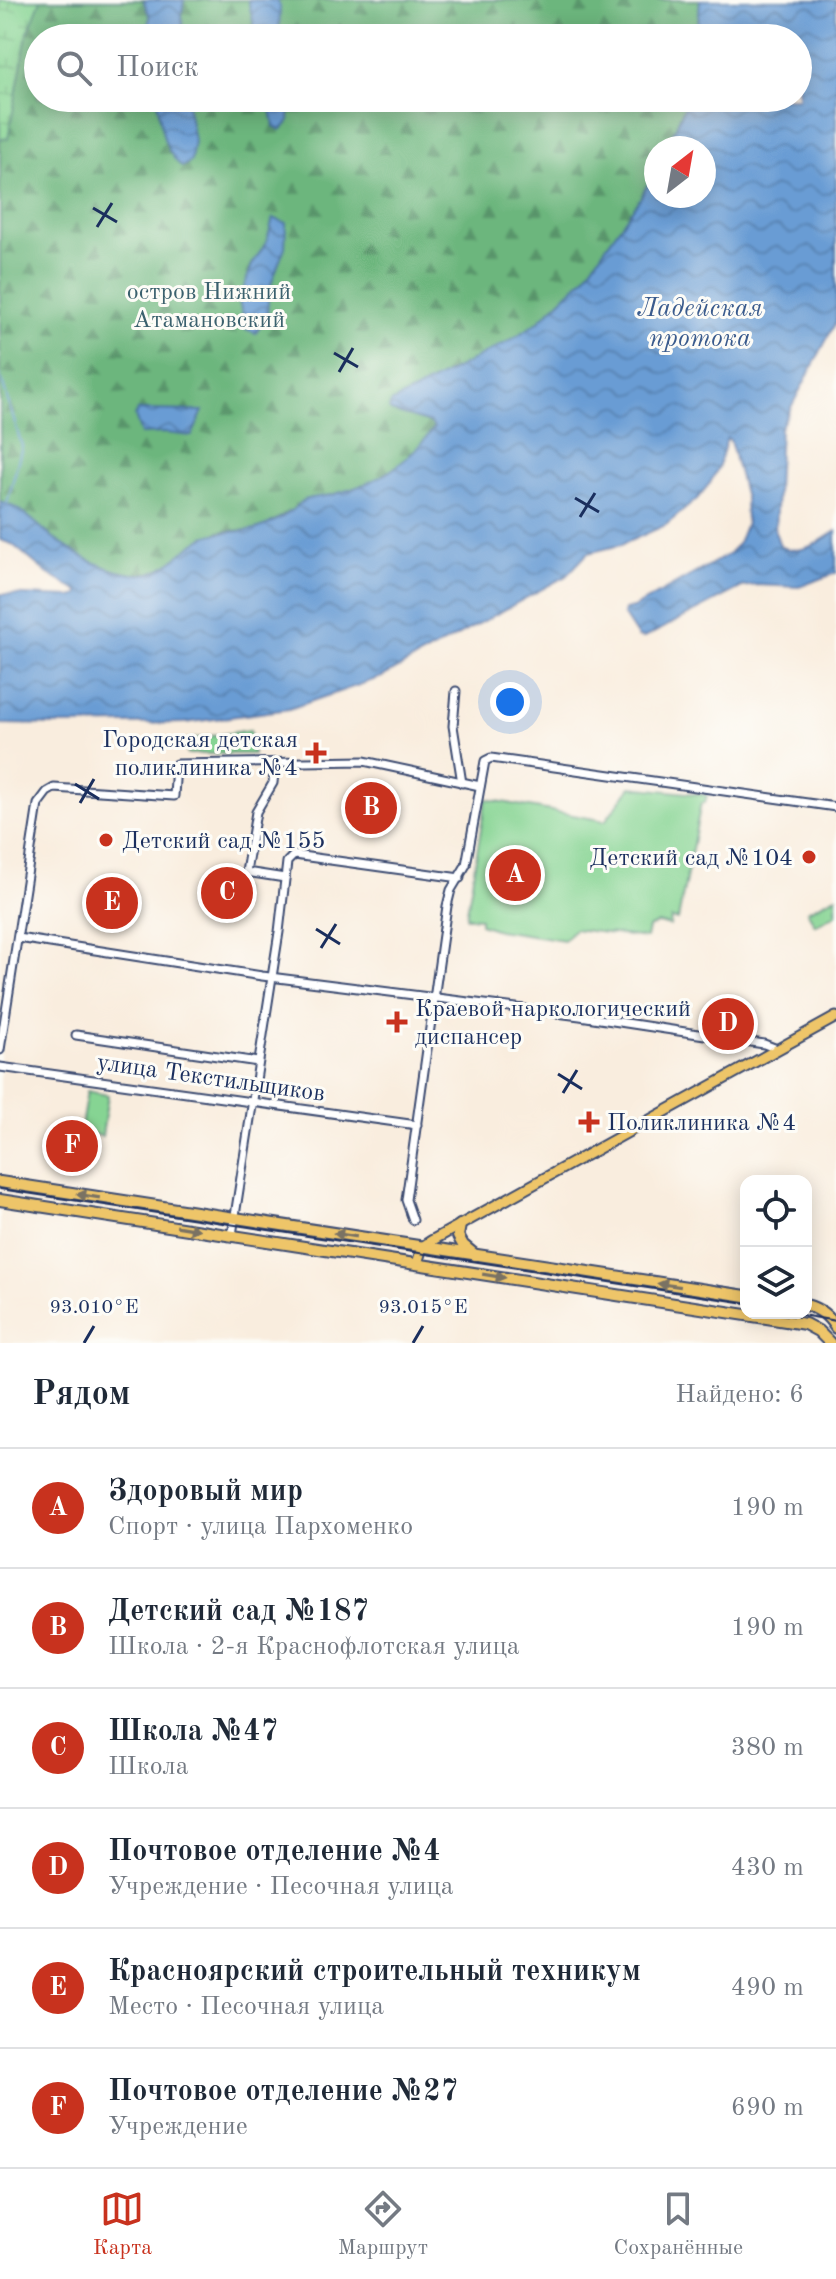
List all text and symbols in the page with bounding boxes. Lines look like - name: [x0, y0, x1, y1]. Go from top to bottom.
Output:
- search box: [24, 24, 812, 112]
- icon: search: [52, 46, 96, 90]
- text: Поиск: [116, 53, 199, 83]
- north arrow: [644, 136, 716, 208]
- park label: остров Нижний Атамановский: [127, 281, 291, 333]
- water label: Ладейская протока: [637, 296, 763, 352]
- your location: [490, 682, 530, 722]
- place label: Городская детская поликлиника №4: [102, 729, 298, 781]
- marker: Городская детская поликлиника №4: [305, 742, 327, 764]
- pin: B: [345, 778, 397, 838]
- place label: Детский сад №155: [122, 830, 325, 854]
- marker: Детский сад №155: [97, 831, 115, 849]
- pin: A: [489, 845, 541, 905]
- place label: Детский сад №104: [590, 847, 793, 871]
- marker: Детский сад №104: [800, 848, 818, 866]
- pin: C: [201, 863, 253, 923]
- pin: E: [86, 873, 138, 933]
- pin: D: [702, 994, 754, 1054]
- place label: Краевой наркологический диспансер: [415, 998, 691, 1050]
- marker: Краевой наркологический диспансер: [386, 1011, 408, 1033]
- street label: улица Текстильщиков: [95, 1051, 326, 1107]
- marker: Поликлиника №4: [578, 1111, 600, 1133]
- place label: Поликлиника №4: [607, 1112, 796, 1136]
- pin: F: [46, 1116, 98, 1176]
- map controls: [740, 1175, 812, 1319]
- button: locate: [740, 1175, 812, 1247]
- one-way arrow: [75, 1189, 100, 1202]
- one-way arrow: [176, 1222, 201, 1235]
- one-way arrow: [332, 1228, 357, 1241]
- button: layers: [740, 1247, 812, 1319]
- one-way arrow: [482, 1270, 507, 1283]
- one-way arrow: [656, 1278, 681, 1291]
- text: 93.010°E: [50, 1298, 139, 1318]
- text: 93.015°E: [379, 1298, 468, 1318]
- text: Рядом: [32, 1378, 131, 1412]
- text: Найдено: 6: [675, 1382, 804, 1408]
- text: Здоровый мир: [108, 1477, 303, 1507]
- text: A: [48, 1495, 68, 1521]
- text: 190 m: [731, 1495, 804, 1521]
- text: Спорт · улица Пархоменко: [108, 1514, 413, 1540]
- text: Детский сад №187: [108, 1597, 369, 1627]
- text: B: [49, 1615, 67, 1641]
- text: 190 m: [731, 1615, 804, 1641]
- text: Школа · 2-я Краснофлотская улица: [108, 1634, 520, 1660]
- text: Школа №47: [108, 1717, 278, 1747]
- text: C: [49, 1735, 67, 1761]
- text: 380 m: [731, 1735, 804, 1761]
- text: Школа: [108, 1754, 189, 1780]
- text: Почтовое отделение №4: [108, 1837, 441, 1867]
- text: D: [48, 1855, 68, 1881]
- text: 430 m: [731, 1855, 804, 1881]
- text: Учреждение · Песочная улица: [108, 1874, 454, 1900]
- text: Красноярский строительный техникум: [108, 1957, 641, 1987]
- text: E: [49, 1975, 67, 2001]
- text: 490 m: [731, 1975, 804, 2001]
- text: Место · Песочная улица: [108, 1994, 384, 2020]
- text: Почтовое отделение №27: [108, 2077, 458, 2107]
- text: F: [49, 2095, 67, 2121]
- text: 690 m: [731, 2095, 804, 2121]
- text: Учреждение: [108, 2114, 248, 2140]
- tab: Карта: [93, 2187, 152, 2262]
- tab: Маршрут: [338, 2187, 428, 2262]
- tab: Сохранённые: [613, 2187, 743, 2262]

